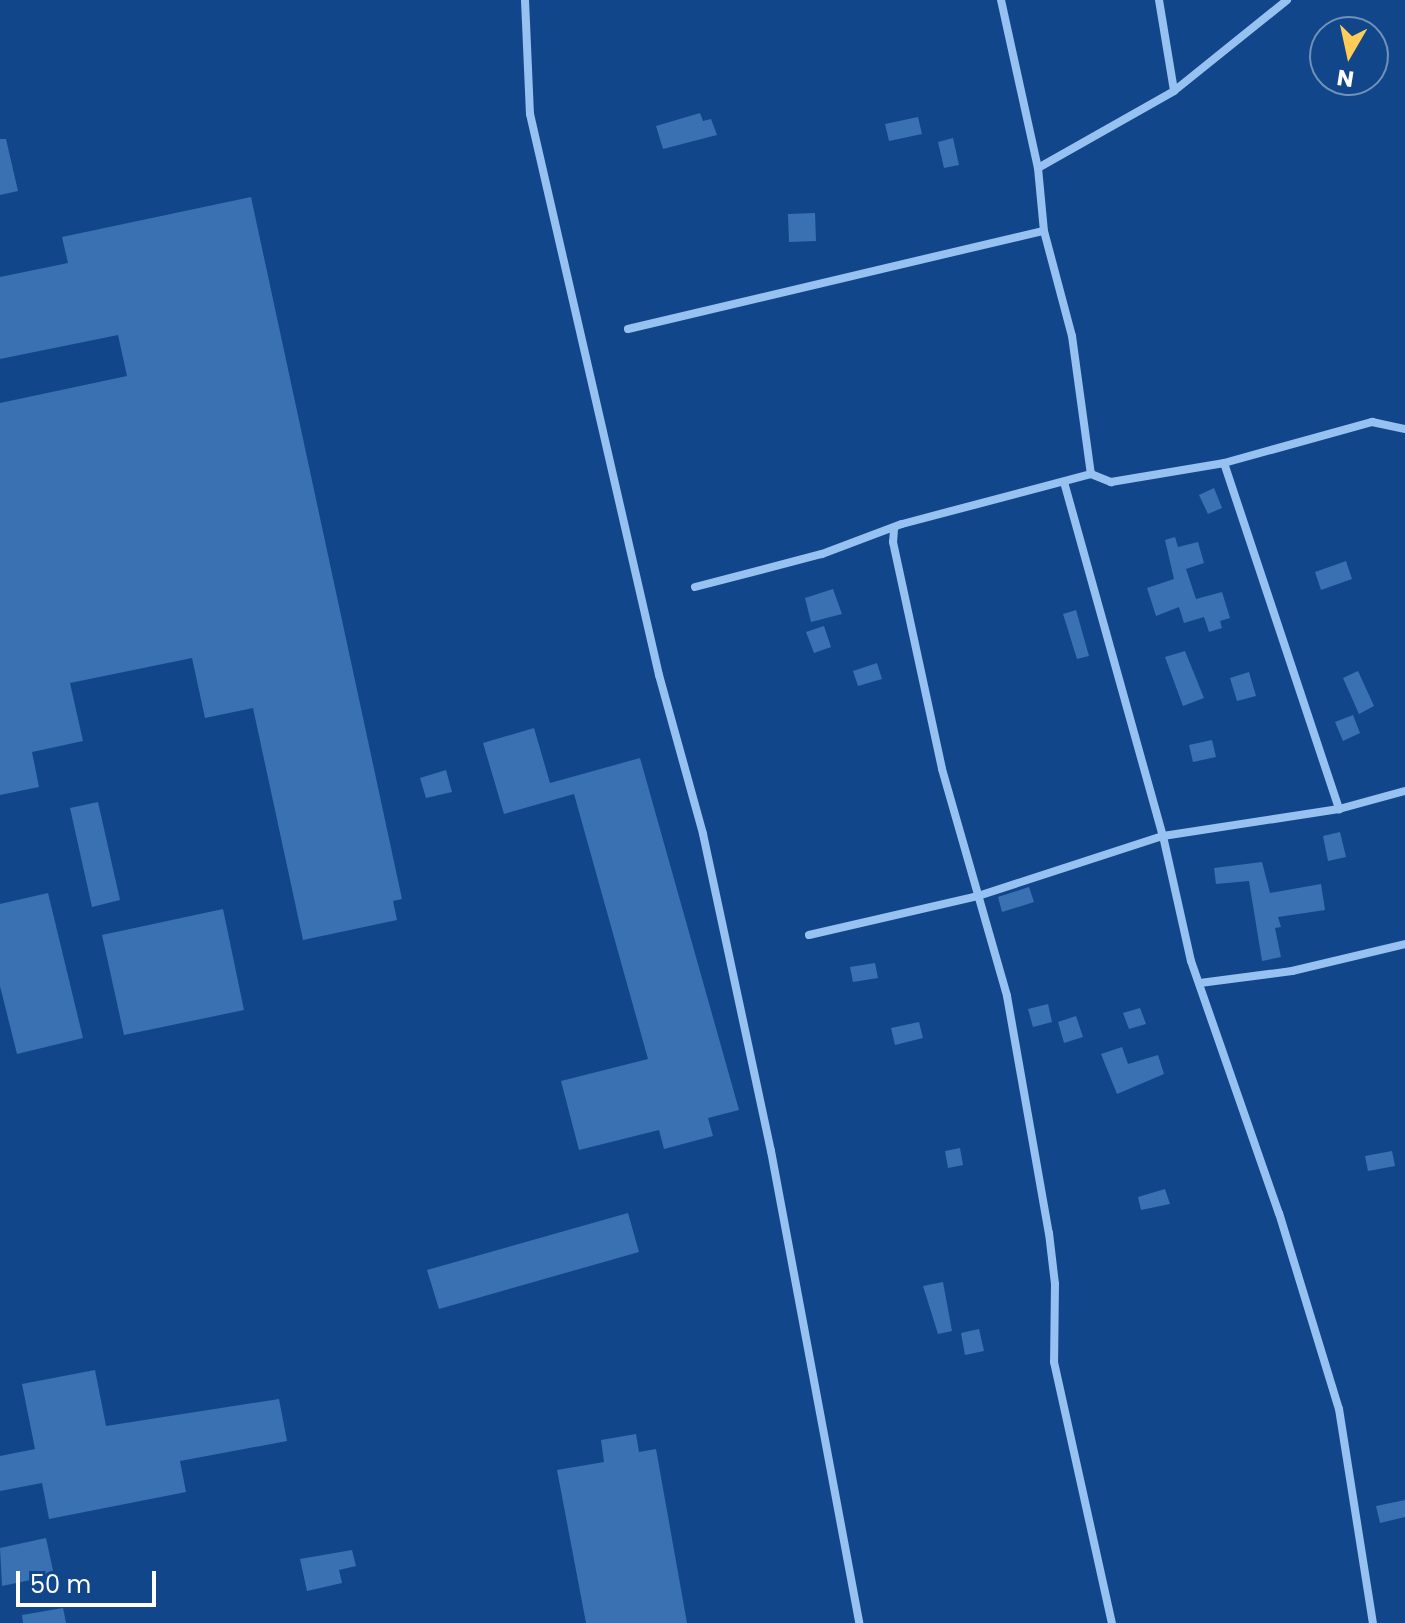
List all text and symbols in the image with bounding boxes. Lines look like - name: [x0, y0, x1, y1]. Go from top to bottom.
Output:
- north arrow: [1309, 16, 1389, 96]
- text: N: [1335, 62, 1356, 95]
- scale bar: [20, 1555, 160, 1605]
- text: 50 m: [30, 1568, 91, 1601]

